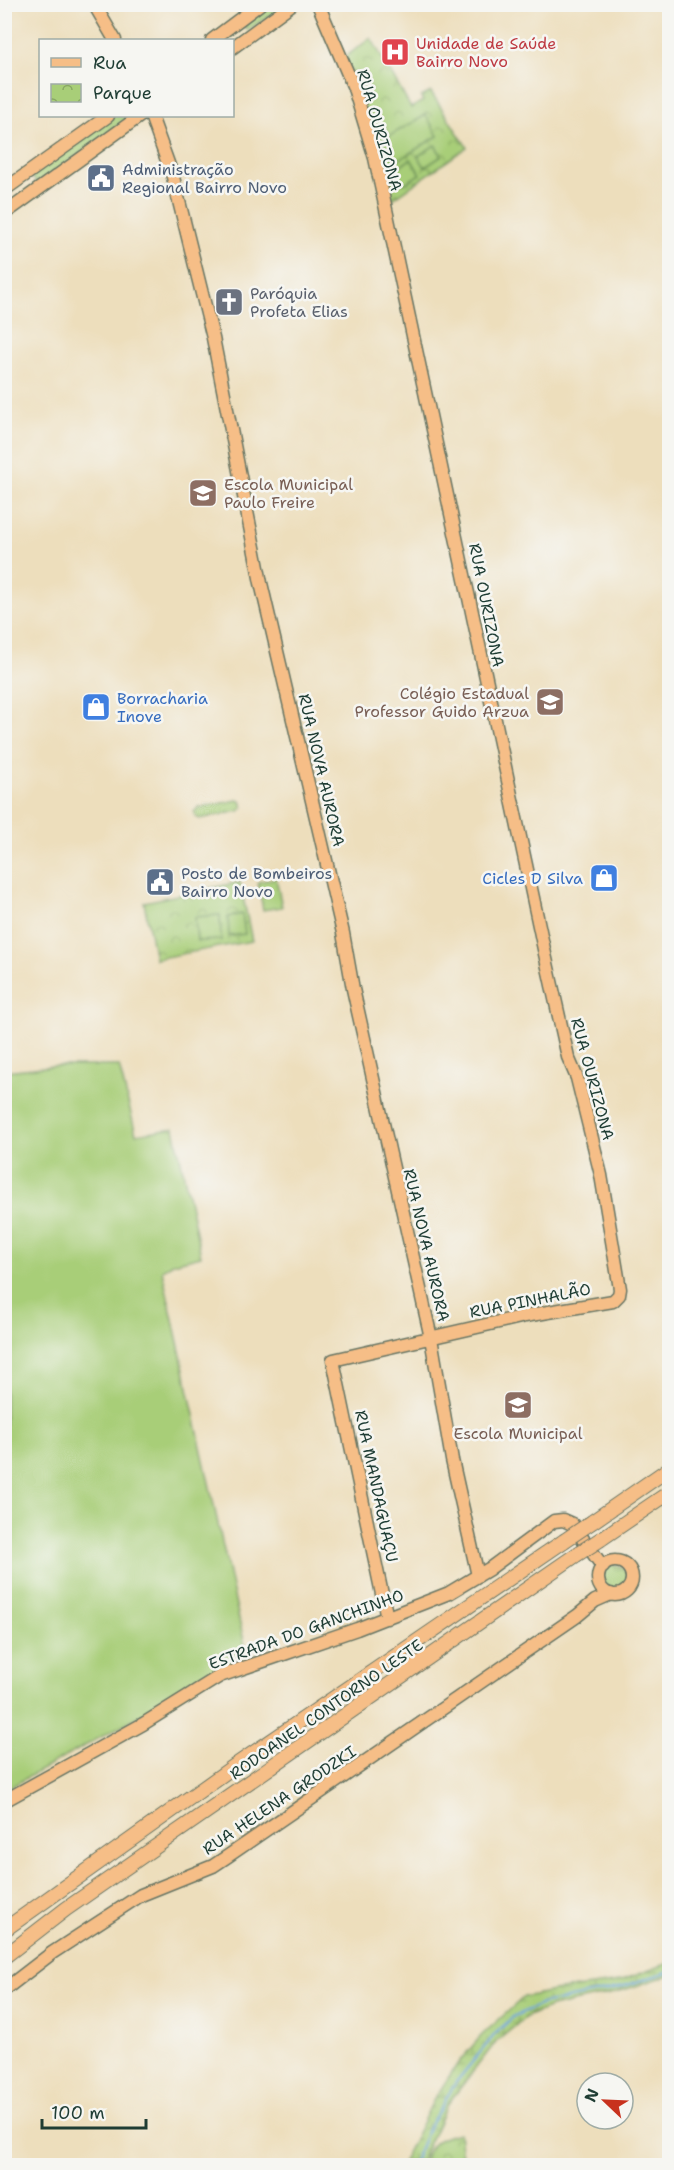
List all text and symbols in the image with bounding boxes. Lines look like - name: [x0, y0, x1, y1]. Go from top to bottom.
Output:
- place label: Unidade de Saúde Bairro Novo: [416, 33, 556, 72]
- hospital icon: Unidade de Saúde Bairro Novo: [379, 36, 411, 68]
- legend: [39, 39, 234, 117]
- text: Rua: [93, 51, 126, 75]
- street label: RUA OURIZONA: [352, 67, 407, 194]
- text: Parque: [93, 81, 152, 105]
- place label: Administração Regional Bairro Novo: [122, 159, 287, 198]
- public building icon: Administração Regional Bairro Novo: [85, 162, 117, 194]
- place label: Paróquia Profeta Elias: [250, 283, 348, 322]
- church icon: Paróquia Profeta Elias: [213, 286, 245, 318]
- place label: Escola Municipal Paulo Freire: [224, 474, 353, 513]
- school or university icon: Escola Municipal Paulo Freire: [187, 477, 219, 509]
- street label: RUA OURIZONA: [464, 541, 509, 669]
- place label: Colégio Estadual Professor Guido Arzua: [355, 683, 529, 722]
- school or university icon: Colégio Estadual Professor Guido Arzua: [534, 686, 566, 718]
- place label: Borracharia Inove: [117, 688, 208, 727]
- shop icon: Borracharia Inove: [80, 691, 112, 723]
- street label: RUA NOVA AURORA: [294, 692, 349, 849]
- shop icon: Cicles D Silva: [588, 862, 620, 894]
- place label: Posto de Bombeiros Bairro Novo: [181, 863, 332, 902]
- public building icon: Posto de Bombeiros Bairro Novo: [144, 866, 176, 898]
- place label: Cicles D Silva: [482, 868, 583, 889]
- street label: RUA OURIZONA: [566, 1016, 619, 1143]
- street label: RUA NOVA AURORA: [399, 1167, 454, 1324]
- street label: RUA PINHALÃO: [467, 1277, 593, 1323]
- school or university icon: Escola Municipal: [502, 1389, 534, 1421]
- street label: RUA MANDAGUAÇU: [350, 1408, 403, 1564]
- place label: Escola Municipal: [453, 1423, 583, 1444]
- street label: ESTRADA DO GANCHINHO: [206, 1584, 406, 1675]
- street label: RODOANEL CONTORNO LESTE: [226, 1634, 427, 1784]
- street label: RUA HELENA GRODZKI: [198, 1741, 360, 1860]
- north arrow: [575, 2071, 635, 2131]
- text: N: [580, 2085, 604, 2105]
- scale bar: [42, 2092, 146, 2130]
- text: 100 m: [51, 2101, 105, 2125]

